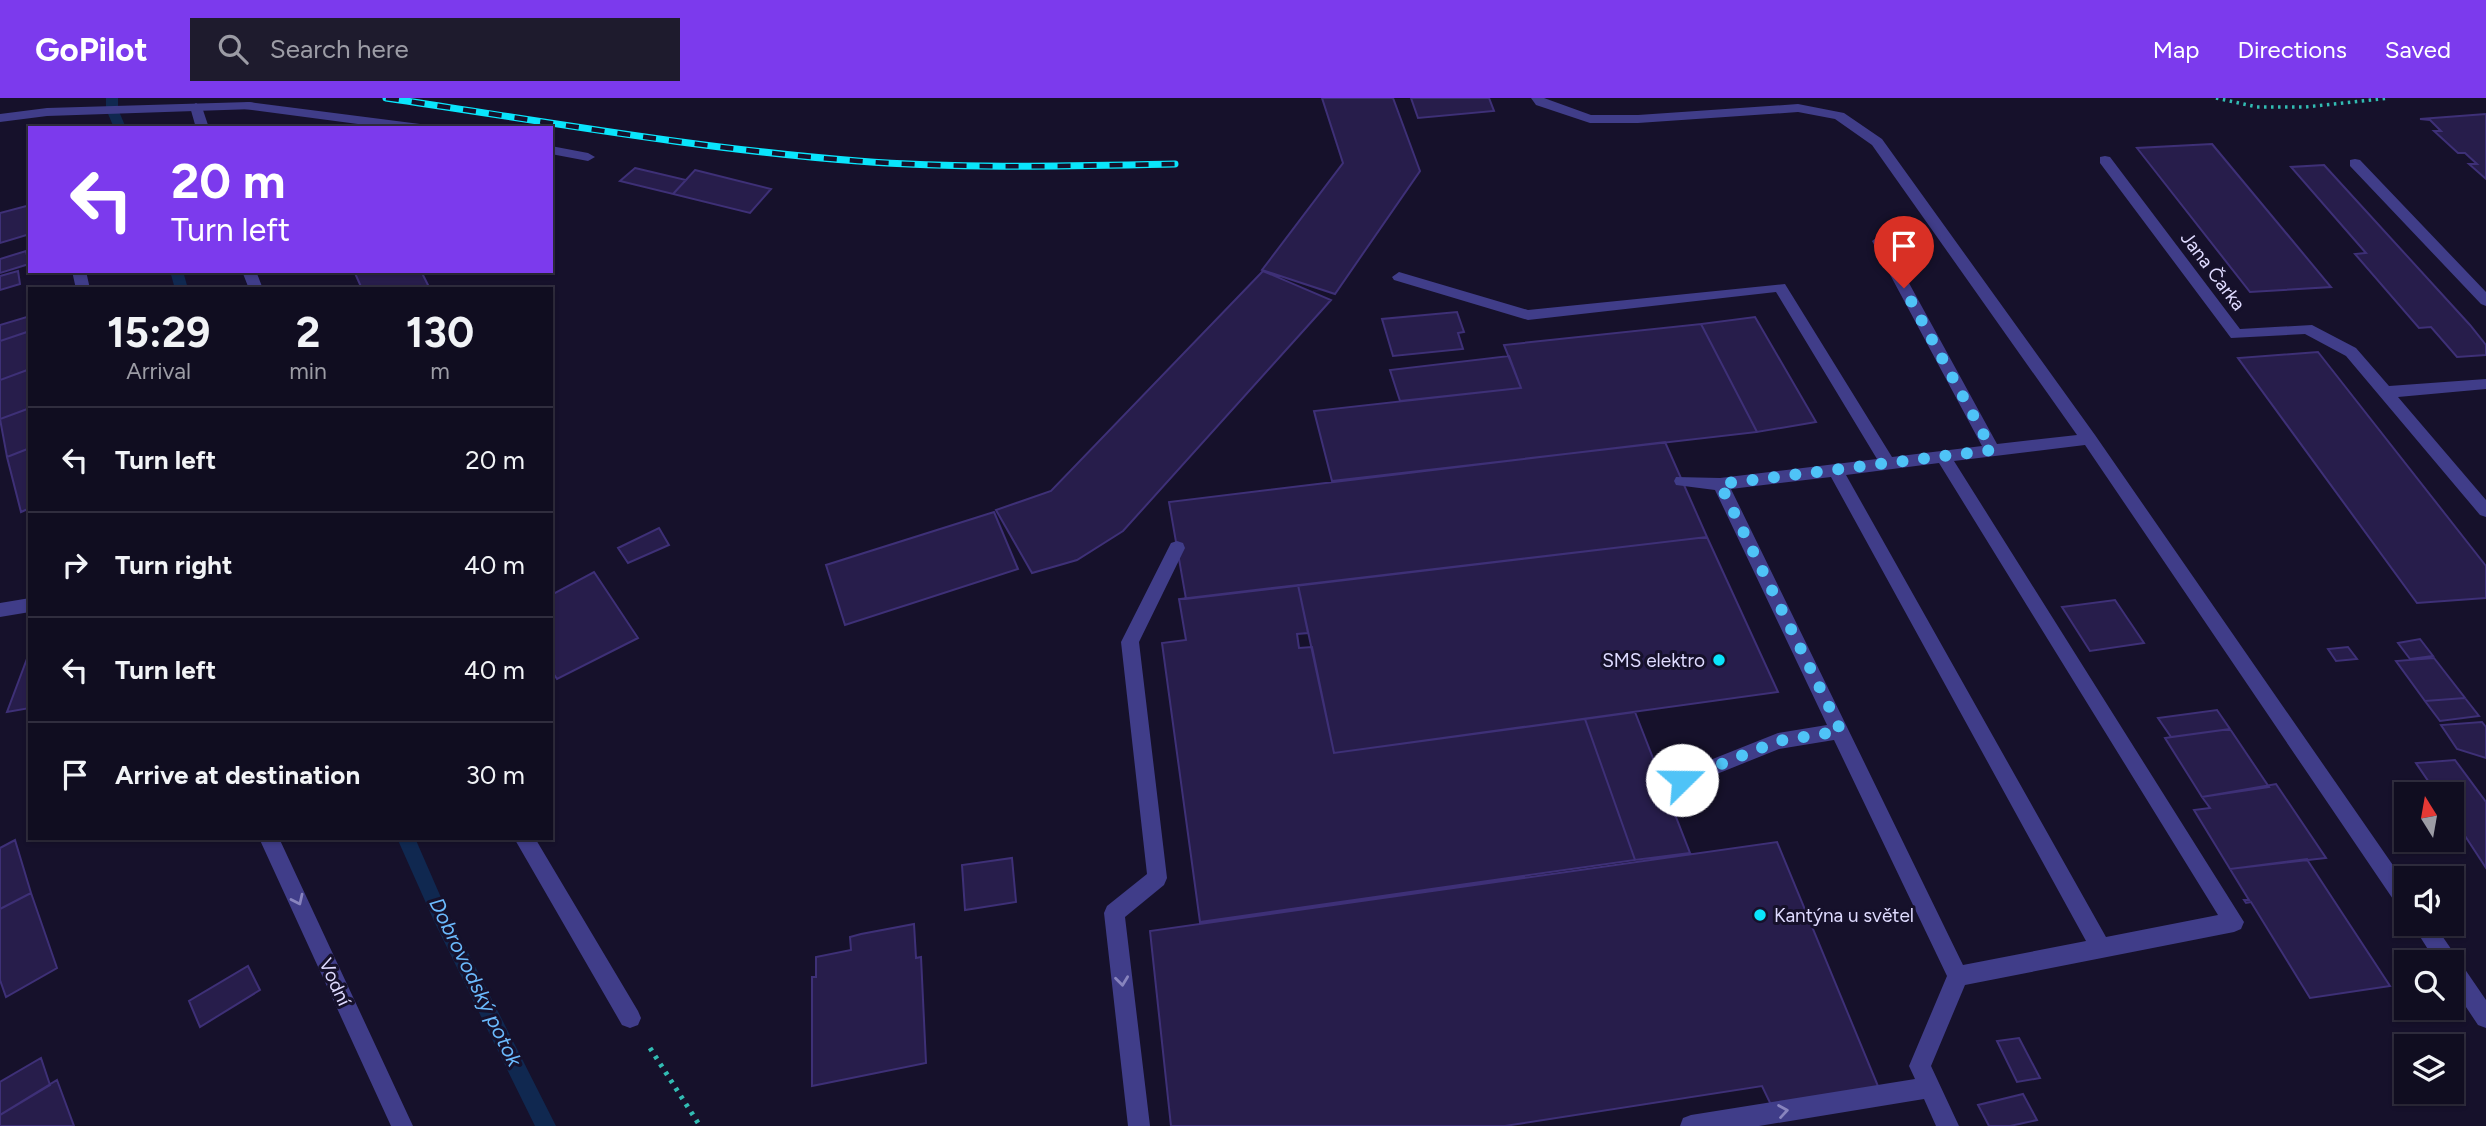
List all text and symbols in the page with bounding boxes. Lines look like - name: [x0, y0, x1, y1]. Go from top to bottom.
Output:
- search box: [190, 18, 680, 81]
- text: GoPilot: [35, 30, 148, 69]
- icon: search: [214, 30, 252, 68]
- text: Search here: [270, 33, 409, 65]
- text: Map: [2153, 35, 2199, 64]
- text: Directions: [2237, 35, 2347, 64]
- text: Saved: [2385, 35, 2451, 64]
- text: 20 m: [171, 151, 286, 210]
- icon: left: [56, 154, 147, 245]
- text: Turn left: [171, 211, 290, 249]
- pin: [1874, 216, 1934, 288]
- icon: arrive: [1885, 227, 1923, 265]
- street label: Jana Čarka: [2176, 227, 2250, 315]
- text: 15:29: [107, 307, 210, 358]
- text: 2: [296, 307, 320, 358]
- text: 130: [406, 307, 474, 358]
- text: Arrival: [126, 357, 191, 385]
- text: min: [289, 357, 327, 385]
- text: m: [430, 357, 450, 385]
- icon: left: [56, 441, 94, 479]
- text: Turn left: [115, 444, 216, 476]
- text: 20 m: [465, 444, 525, 476]
- icon: right: [56, 546, 94, 584]
- text: Turn right: [115, 549, 232, 581]
- text: 40 m: [464, 549, 525, 581]
- place label: SMS elektro: [1602, 649, 1705, 672]
- icon: left: [56, 651, 94, 689]
- marker: SMS elektro: [1711, 652, 1727, 668]
- text: Turn left: [115, 654, 216, 686]
- text: 40 m: [464, 654, 525, 686]
- position arrow: [1645, 743, 1719, 817]
- icon: arrive: [56, 756, 94, 794]
- text: Arrive at destination: [115, 759, 360, 791]
- text: 30 m: [466, 759, 525, 791]
- north arrow: [2394, 782, 2464, 852]
- map controls: [2394, 782, 2464, 1104]
- button: sound: [2394, 866, 2464, 936]
- one-way arrow: [290, 893, 304, 905]
- water label: Dobrovodský potok: [424, 894, 528, 1071]
- place label: Kantýna u světel: [1774, 904, 1914, 927]
- marker: Kantýna u světel: [1752, 907, 1768, 923]
- button: search: [2394, 950, 2464, 1020]
- street label: Vodní: [314, 955, 357, 1011]
- one-way arrow: [1114, 976, 1129, 987]
- button: layers: [2394, 1034, 2464, 1104]
- one-way arrow: [1777, 1104, 1789, 1119]

